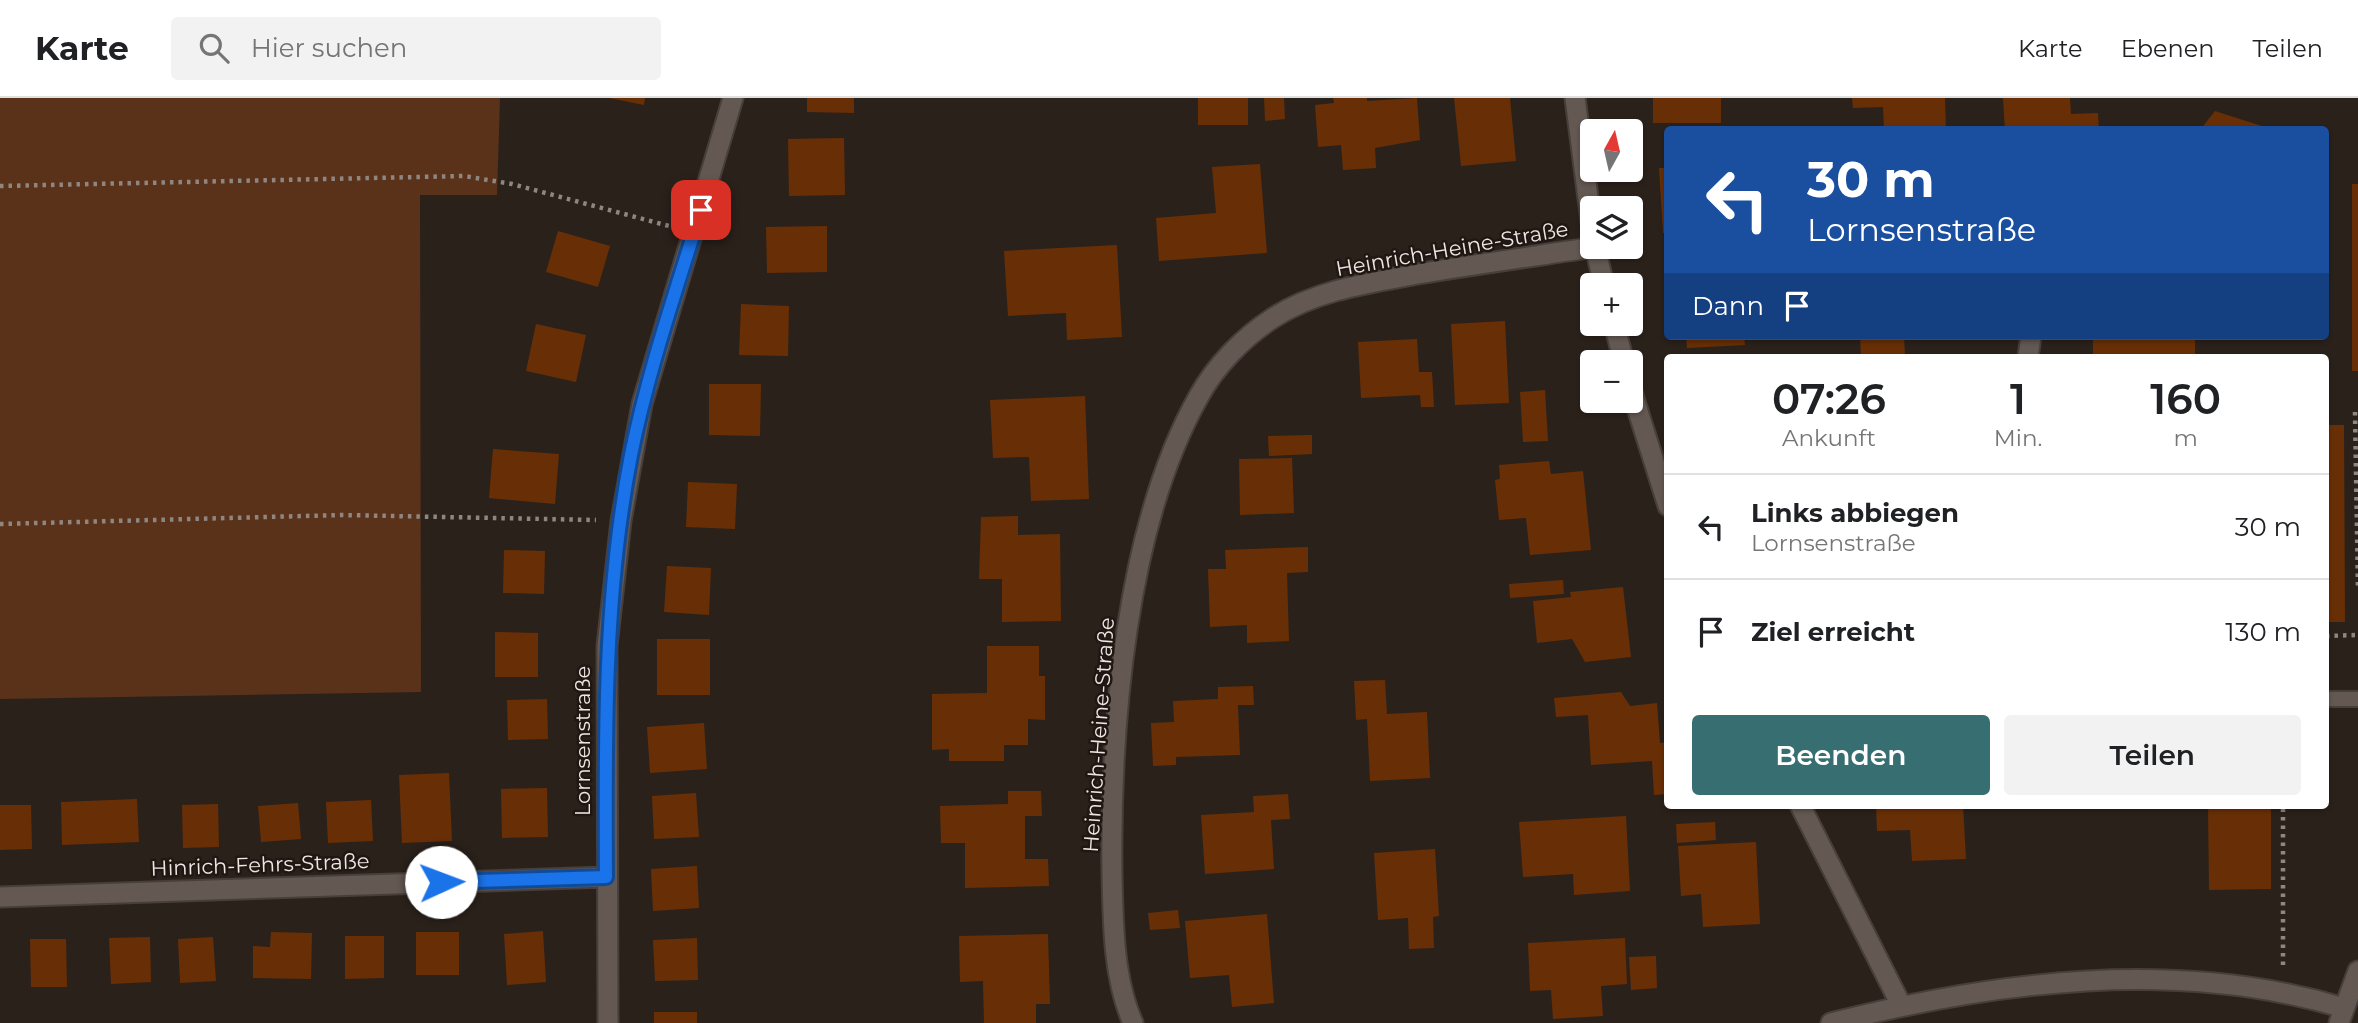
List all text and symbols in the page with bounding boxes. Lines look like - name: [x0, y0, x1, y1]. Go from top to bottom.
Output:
- search box: [171, 17, 661, 80]
- text: Karte: [35, 28, 129, 68]
- icon: search: [195, 29, 233, 67]
- text: Hier suchen: [251, 32, 407, 64]
- text: Karte: [2018, 34, 2083, 63]
- text: Ebenen: [2121, 34, 2214, 63]
- text: Teilen: [2252, 34, 2323, 63]
- north arrow: [1580, 119, 1643, 182]
- map controls: [1580, 119, 1643, 413]
- text: 30 m: [1807, 150, 1935, 209]
- icon: left: [1692, 154, 1783, 245]
- pin: [671, 180, 731, 240]
- icon: arrive: [682, 191, 720, 229]
- button: layers: [1580, 196, 1643, 259]
- text: Lornsenstraße: [1807, 210, 2036, 249]
- street label: Heinrich-Heine-Straße: [1334, 216, 1570, 281]
- button: +: [1580, 273, 1643, 336]
- icon: arrive: [1778, 287, 1816, 325]
- text: Dann: [1692, 290, 1764, 322]
- button: −: [1580, 350, 1643, 413]
- text: 07:26: [1772, 373, 1886, 425]
- text: 1: [2010, 373, 2026, 425]
- text: 160: [2150, 373, 2221, 425]
- text: Ankunft: [1782, 424, 1876, 452]
- text: Min.: [1994, 424, 2042, 452]
- text: m: [2173, 424, 2198, 452]
- text: Links abbiegen: [1751, 497, 1959, 529]
- icon: left: [1692, 508, 1730, 546]
- text: 30 m: [2235, 511, 2301, 543]
- text: Lornsenstraße: [1751, 529, 1916, 557]
- icon: arrive: [1692, 613, 1730, 651]
- text: Ziel erreicht: [1751, 616, 1915, 648]
- text: 130 m: [2225, 616, 2301, 648]
- street label: Heinrich-Heine-Straße: [1078, 617, 1119, 853]
- street label: Lornsenstraße: [570, 666, 595, 816]
- button: Beenden: [1692, 715, 1990, 795]
- button: Teilen: [2004, 715, 2301, 795]
- position arrow: [404, 845, 478, 919]
- street label: Hinrich-Fehrs-Straße: [150, 848, 370, 881]

